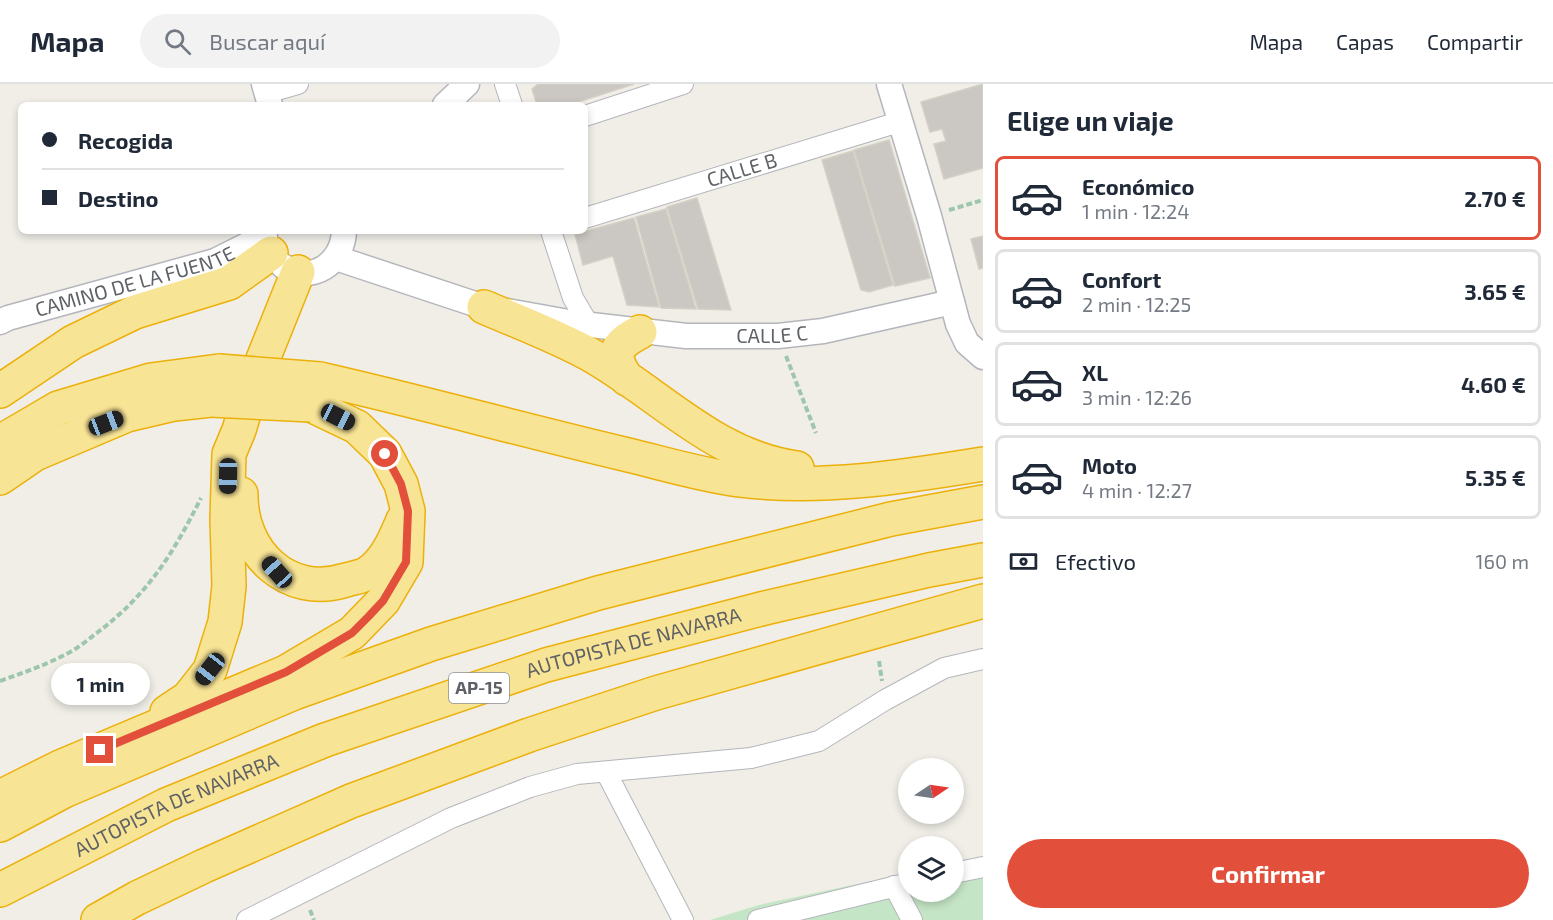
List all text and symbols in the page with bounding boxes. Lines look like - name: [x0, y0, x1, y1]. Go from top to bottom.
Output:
- search box: [140, 14, 560, 68]
- text: Mapa: [30, 24, 104, 58]
- icon: search: [161, 25, 194, 58]
- text: Buscar aquí: [209, 28, 325, 54]
- text: Mapa: [1249, 29, 1303, 54]
- text: Capas: [1336, 29, 1394, 54]
- text: Compartir: [1427, 29, 1523, 54]
- text: Elige un viaje: [1007, 104, 1174, 136]
- text: Recogida: [78, 127, 173, 153]
- street label: CALLE B: [704, 147, 780, 191]
- icon: car: [1010, 171, 1064, 225]
- text: Económico: [1082, 173, 1194, 199]
- text: Destino: [78, 185, 158, 211]
- text: 2.70 €: [1464, 185, 1526, 211]
- text: 1 min · 12:24: [1082, 199, 1190, 223]
- street label: CAMINO DE LA FUENTE: [32, 240, 238, 321]
- icon: car: [1010, 264, 1064, 318]
- text: Confort: [1082, 266, 1161, 292]
- text: 3.65 €: [1464, 278, 1526, 304]
- text: 2 min · 12:25: [1082, 292, 1191, 316]
- street label: CALLE C: [736, 320, 809, 347]
- icon: car: [1010, 357, 1064, 411]
- text: XL: [1082, 359, 1108, 385]
- text: 4.60 €: [1461, 371, 1526, 397]
- text: 3 min · 12:26: [1082, 385, 1192, 409]
- car: [318, 401, 358, 433]
- car: [86, 408, 126, 438]
- route start: [371, 440, 398, 467]
- icon: car: [1010, 450, 1064, 504]
- text: Moto: [1082, 452, 1137, 478]
- car: [219, 458, 237, 494]
- text: 5.35 €: [1465, 464, 1526, 490]
- text: 4 min · 12:27: [1082, 478, 1192, 502]
- icon: cash: [1007, 545, 1040, 578]
- text: Efectivo: [1055, 548, 1136, 574]
- text: 160 m: [1476, 549, 1529, 573]
- car: [258, 553, 296, 591]
- street label: AUTOPISTA DE NAVARRA: [522, 602, 744, 682]
- car: [192, 649, 228, 689]
- callout: 1 min: [51, 663, 150, 705]
- text: 1 min: [76, 672, 125, 696]
- road number: AP-15: [449, 673, 509, 703]
- route end: [86, 736, 113, 763]
- street label: AUTOPISTA DE NAVARRA: [70, 747, 282, 861]
- north arrow: [898, 758, 964, 824]
- map controls: [898, 758, 964, 902]
- button: layers: [898, 836, 964, 902]
- button: Confirmar: [1007, 839, 1529, 908]

